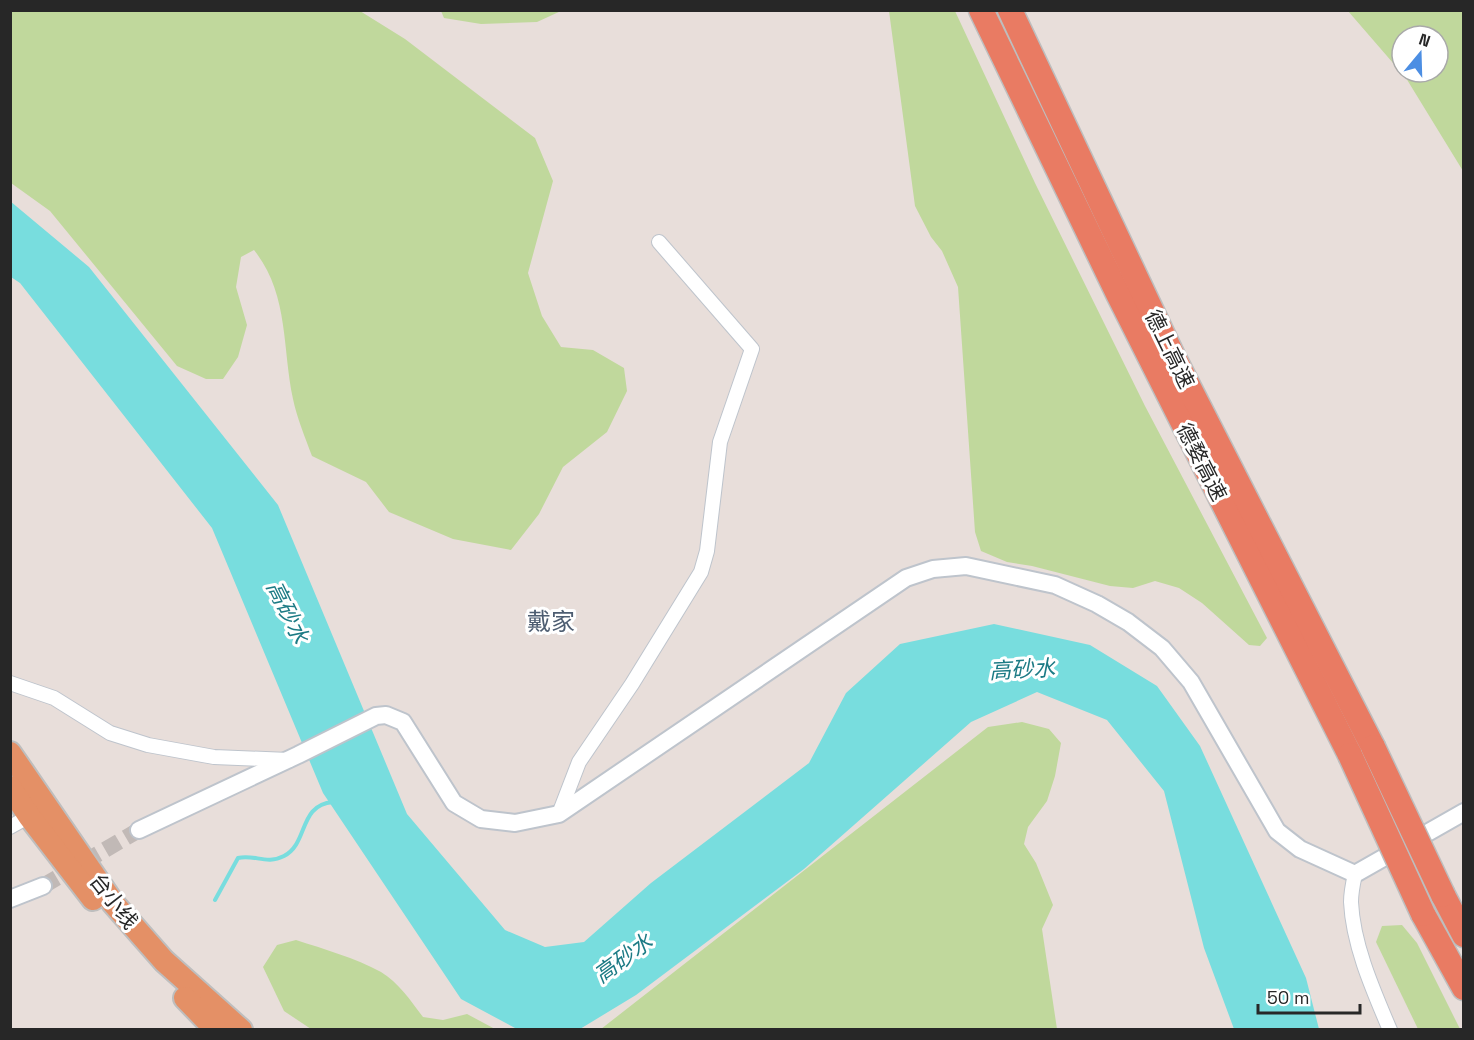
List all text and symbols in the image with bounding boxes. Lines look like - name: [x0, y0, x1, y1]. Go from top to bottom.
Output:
- north arrow: [1390, 24, 1450, 84]
- text: N: [1416, 29, 1433, 52]
- street label: 德上高速: [1139, 305, 1201, 393]
- street label: 德婺高速: [1171, 418, 1233, 506]
- water label: 高砂水: [261, 576, 315, 649]
- district label: 戴家: [527, 606, 575, 637]
- water label: 高砂水: [988, 653, 1057, 685]
- street label: 台小线: [84, 868, 144, 934]
- water label: 高砂水: [588, 927, 659, 989]
- scale bar: [1258, 977, 1360, 1015]
- text: 50 m: [1267, 986, 1309, 1009]

